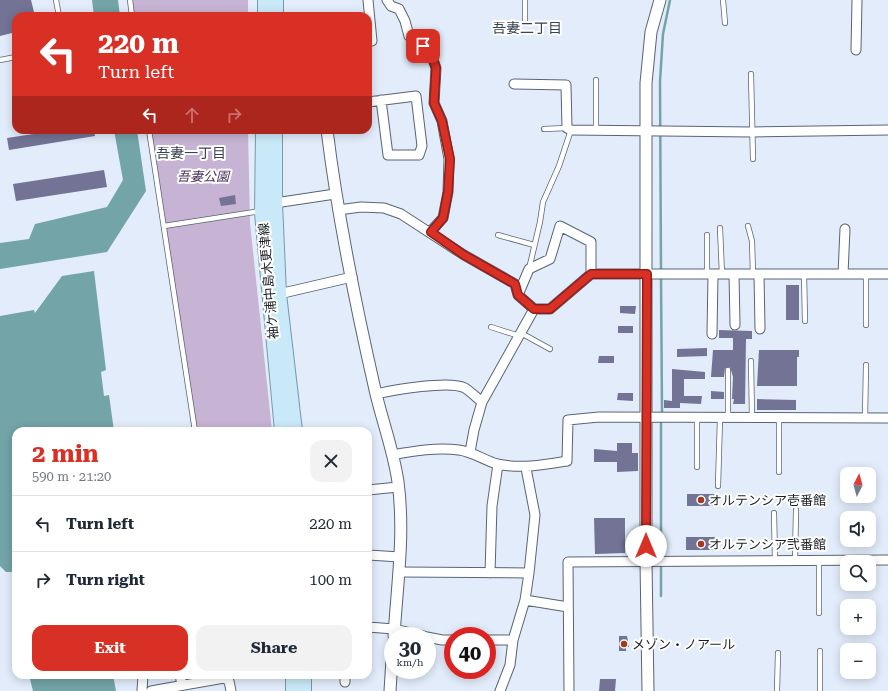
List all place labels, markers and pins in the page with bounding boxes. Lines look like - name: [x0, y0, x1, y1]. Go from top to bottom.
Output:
- pin: [406, 29, 440, 63]
- place label: オルテンシア壱番館: [709, 493, 826, 508]
- marker: オルテンシア壱番館: [696, 495, 706, 505]
- place label: オルテンシア弐番館: [709, 537, 826, 552]
- marker: オルテンシア弐番館: [696, 539, 706, 549]
- place label: メゾン・ノアール: [632, 637, 735, 652]
- marker: メゾン・ノアール: [619, 639, 629, 649]

